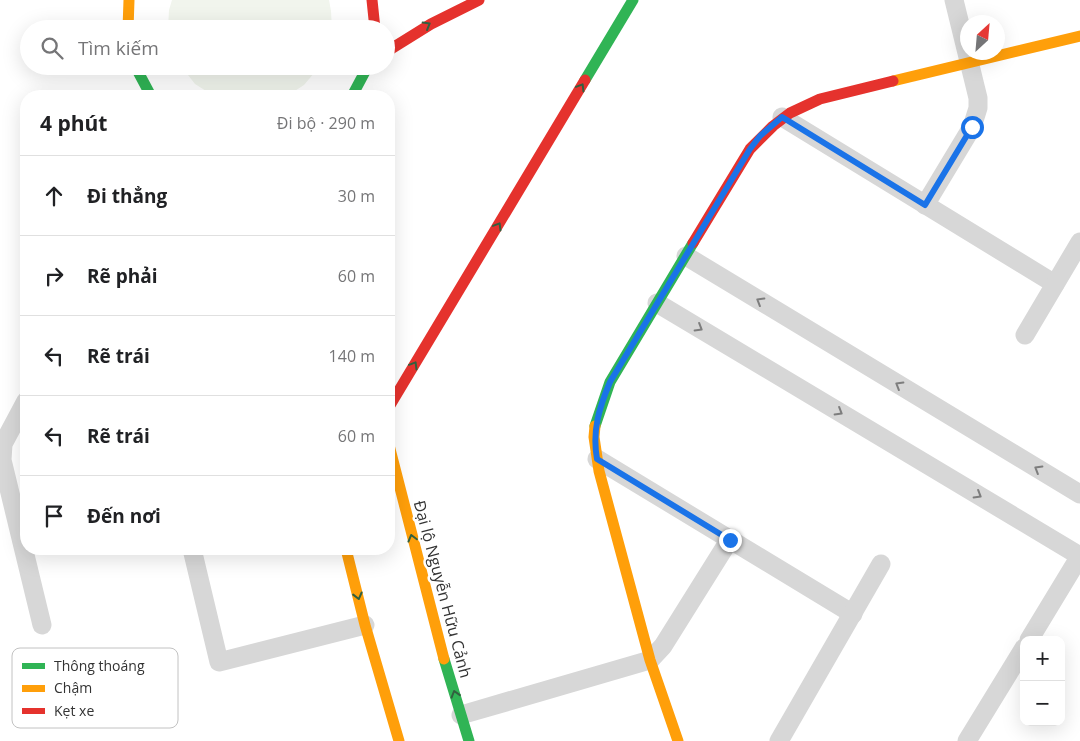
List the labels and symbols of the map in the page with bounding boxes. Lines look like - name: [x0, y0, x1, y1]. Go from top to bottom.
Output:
- north arrow: [960, 15, 1005, 60]
- one-way arrow: [422, 22, 431, 32]
- one-way arrow: [575, 83, 585, 92]
- route start: [961, 116, 984, 139]
- one-way arrow: [491, 222, 501, 231]
- one-way arrow: [757, 297, 766, 307]
- one-way arrow: [694, 322, 703, 332]
- one-way arrow: [407, 362, 417, 371]
- one-way arrow: [896, 381, 905, 391]
- one-way arrow: [833, 405, 842, 415]
- one-way arrow: [1035, 466, 1044, 475]
- one-way arrow: [972, 489, 981, 499]
- street label: Đại lộ Nguyễn Hữu Cảnh: [409, 498, 477, 680]
- route end: [719, 529, 742, 552]
- one-way arrow: [407, 533, 418, 542]
- one-way arrow: [352, 592, 363, 601]
- legend: [12, 648, 178, 728]
- text: Thông thoáng: [54, 656, 145, 675]
- text: Chậm: [54, 678, 92, 697]
- one-way arrow: [450, 691, 460, 699]
- text: Kẹt xe: [54, 701, 94, 720]

